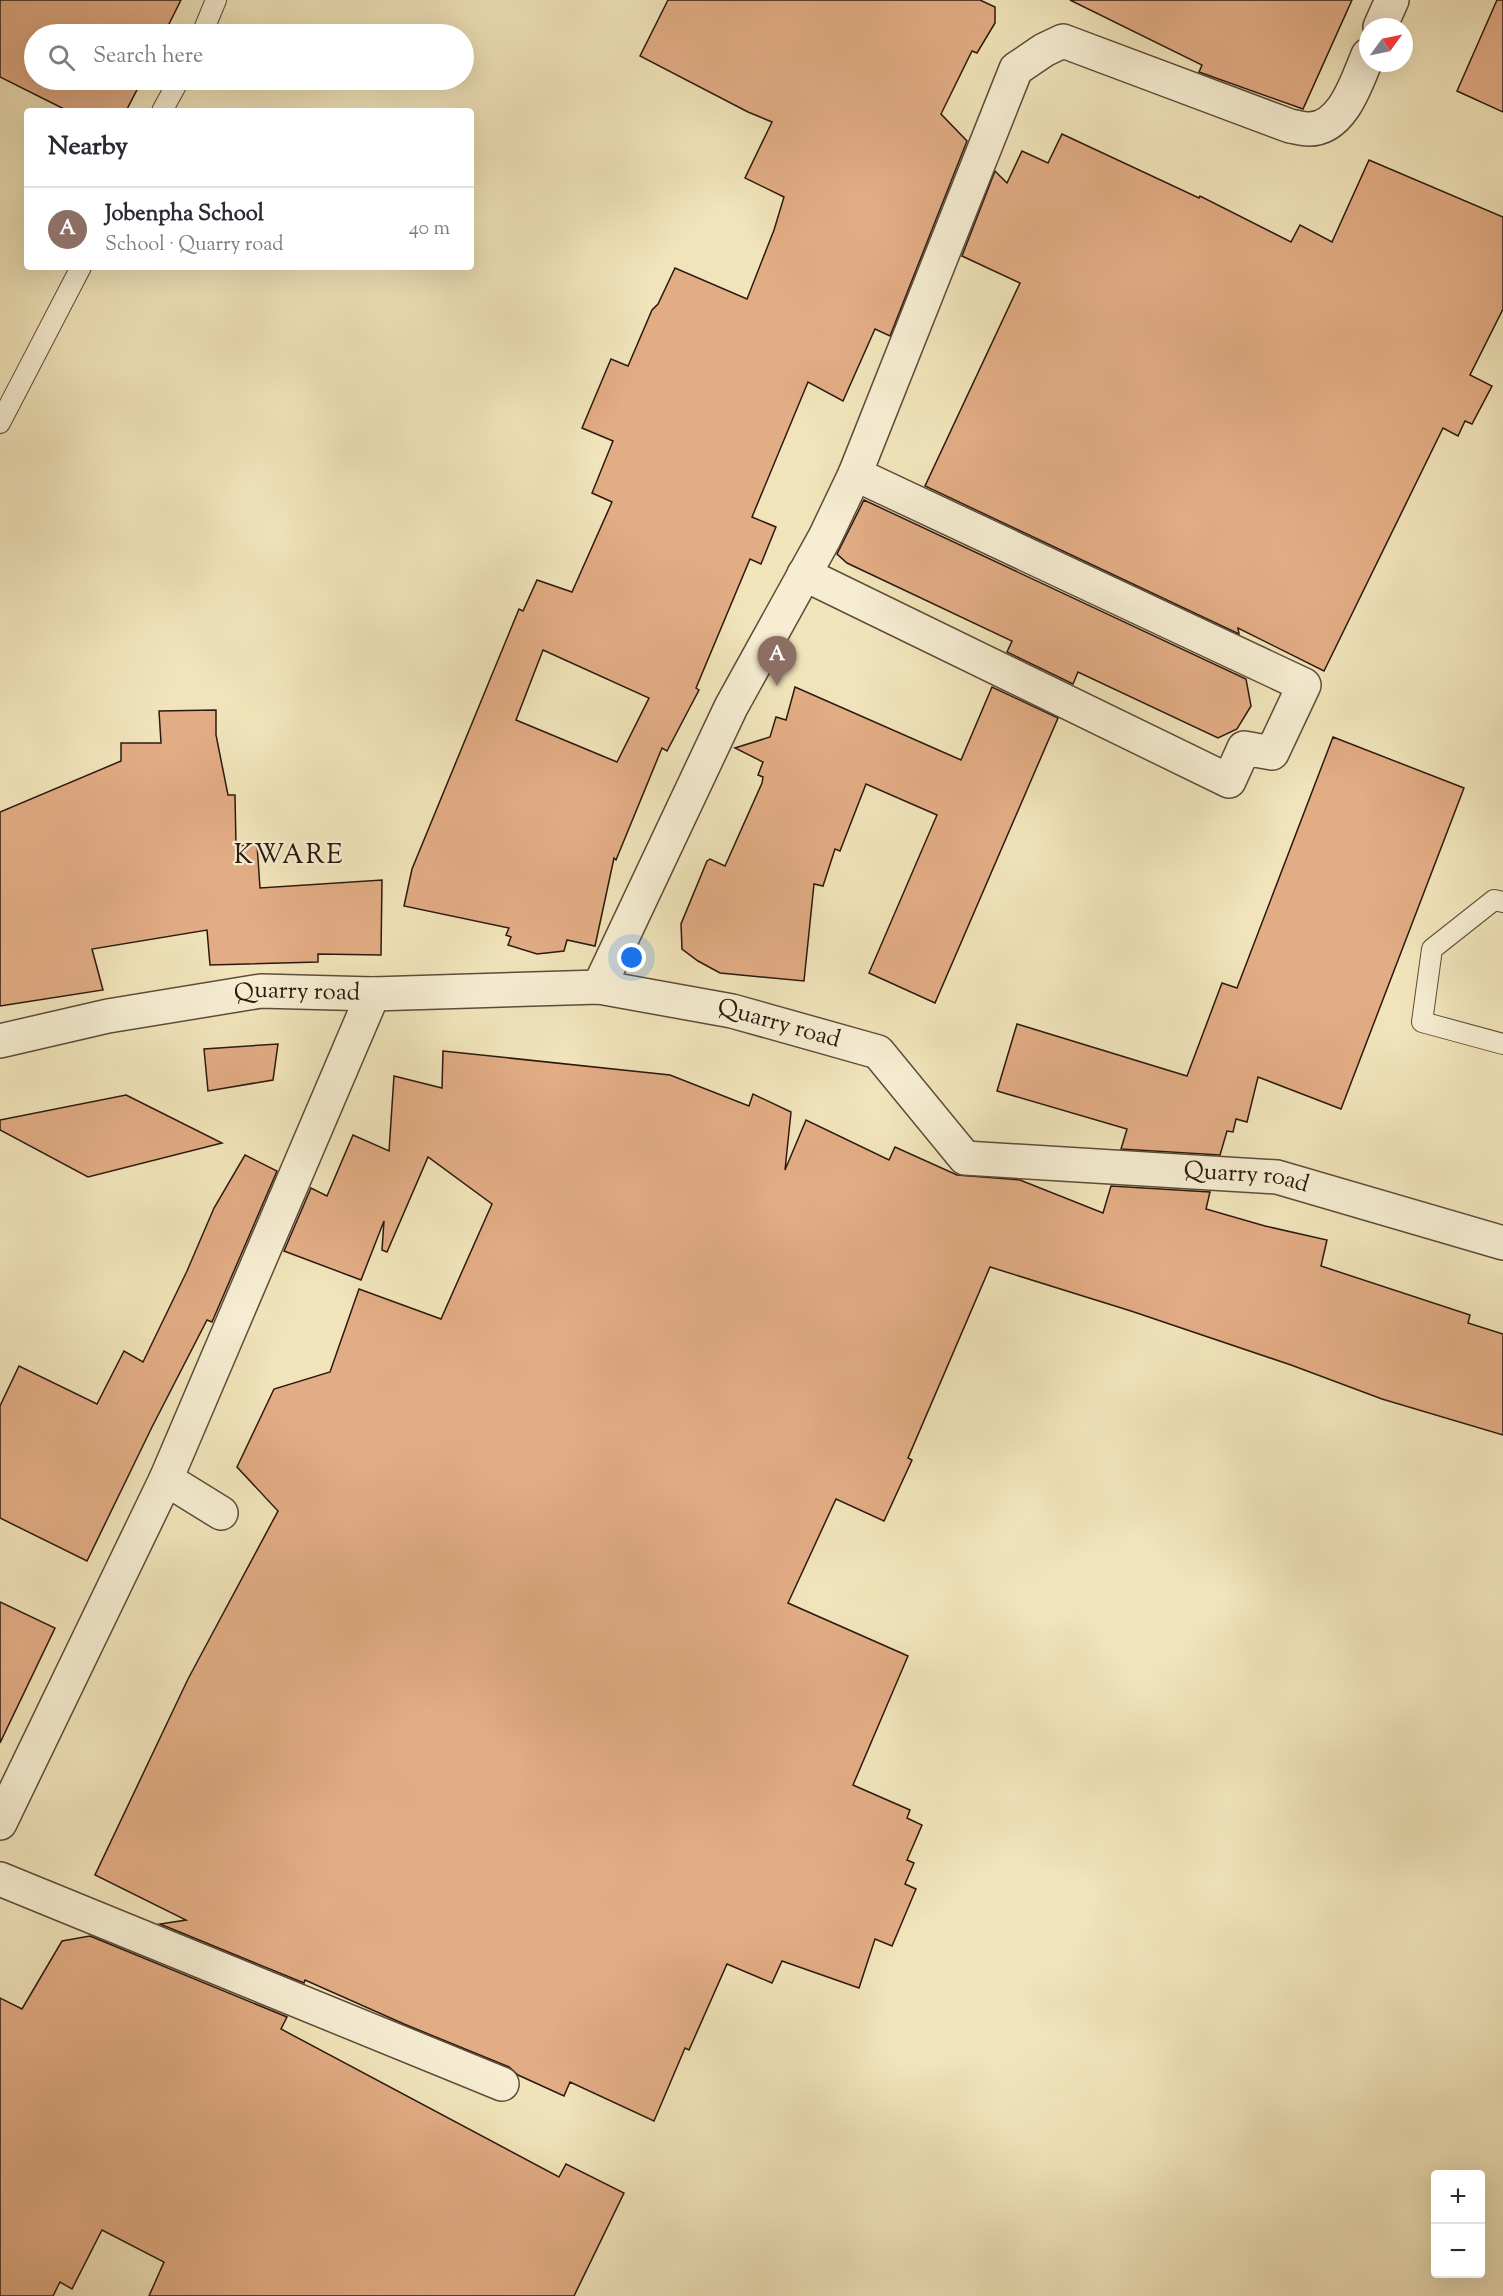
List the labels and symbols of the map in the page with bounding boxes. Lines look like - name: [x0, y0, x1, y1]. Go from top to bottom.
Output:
- north arrow: [1359, 18, 1413, 72]
- pin: A: [758, 636, 796, 686]
- district label: KWARE: [234, 837, 344, 876]
- your location: [617, 943, 646, 972]
- street label: Quarry road: [232, 974, 361, 1012]
- street label: Quarry road: [715, 992, 845, 1058]
- street label: Quarry road: [1182, 1154, 1313, 1203]

